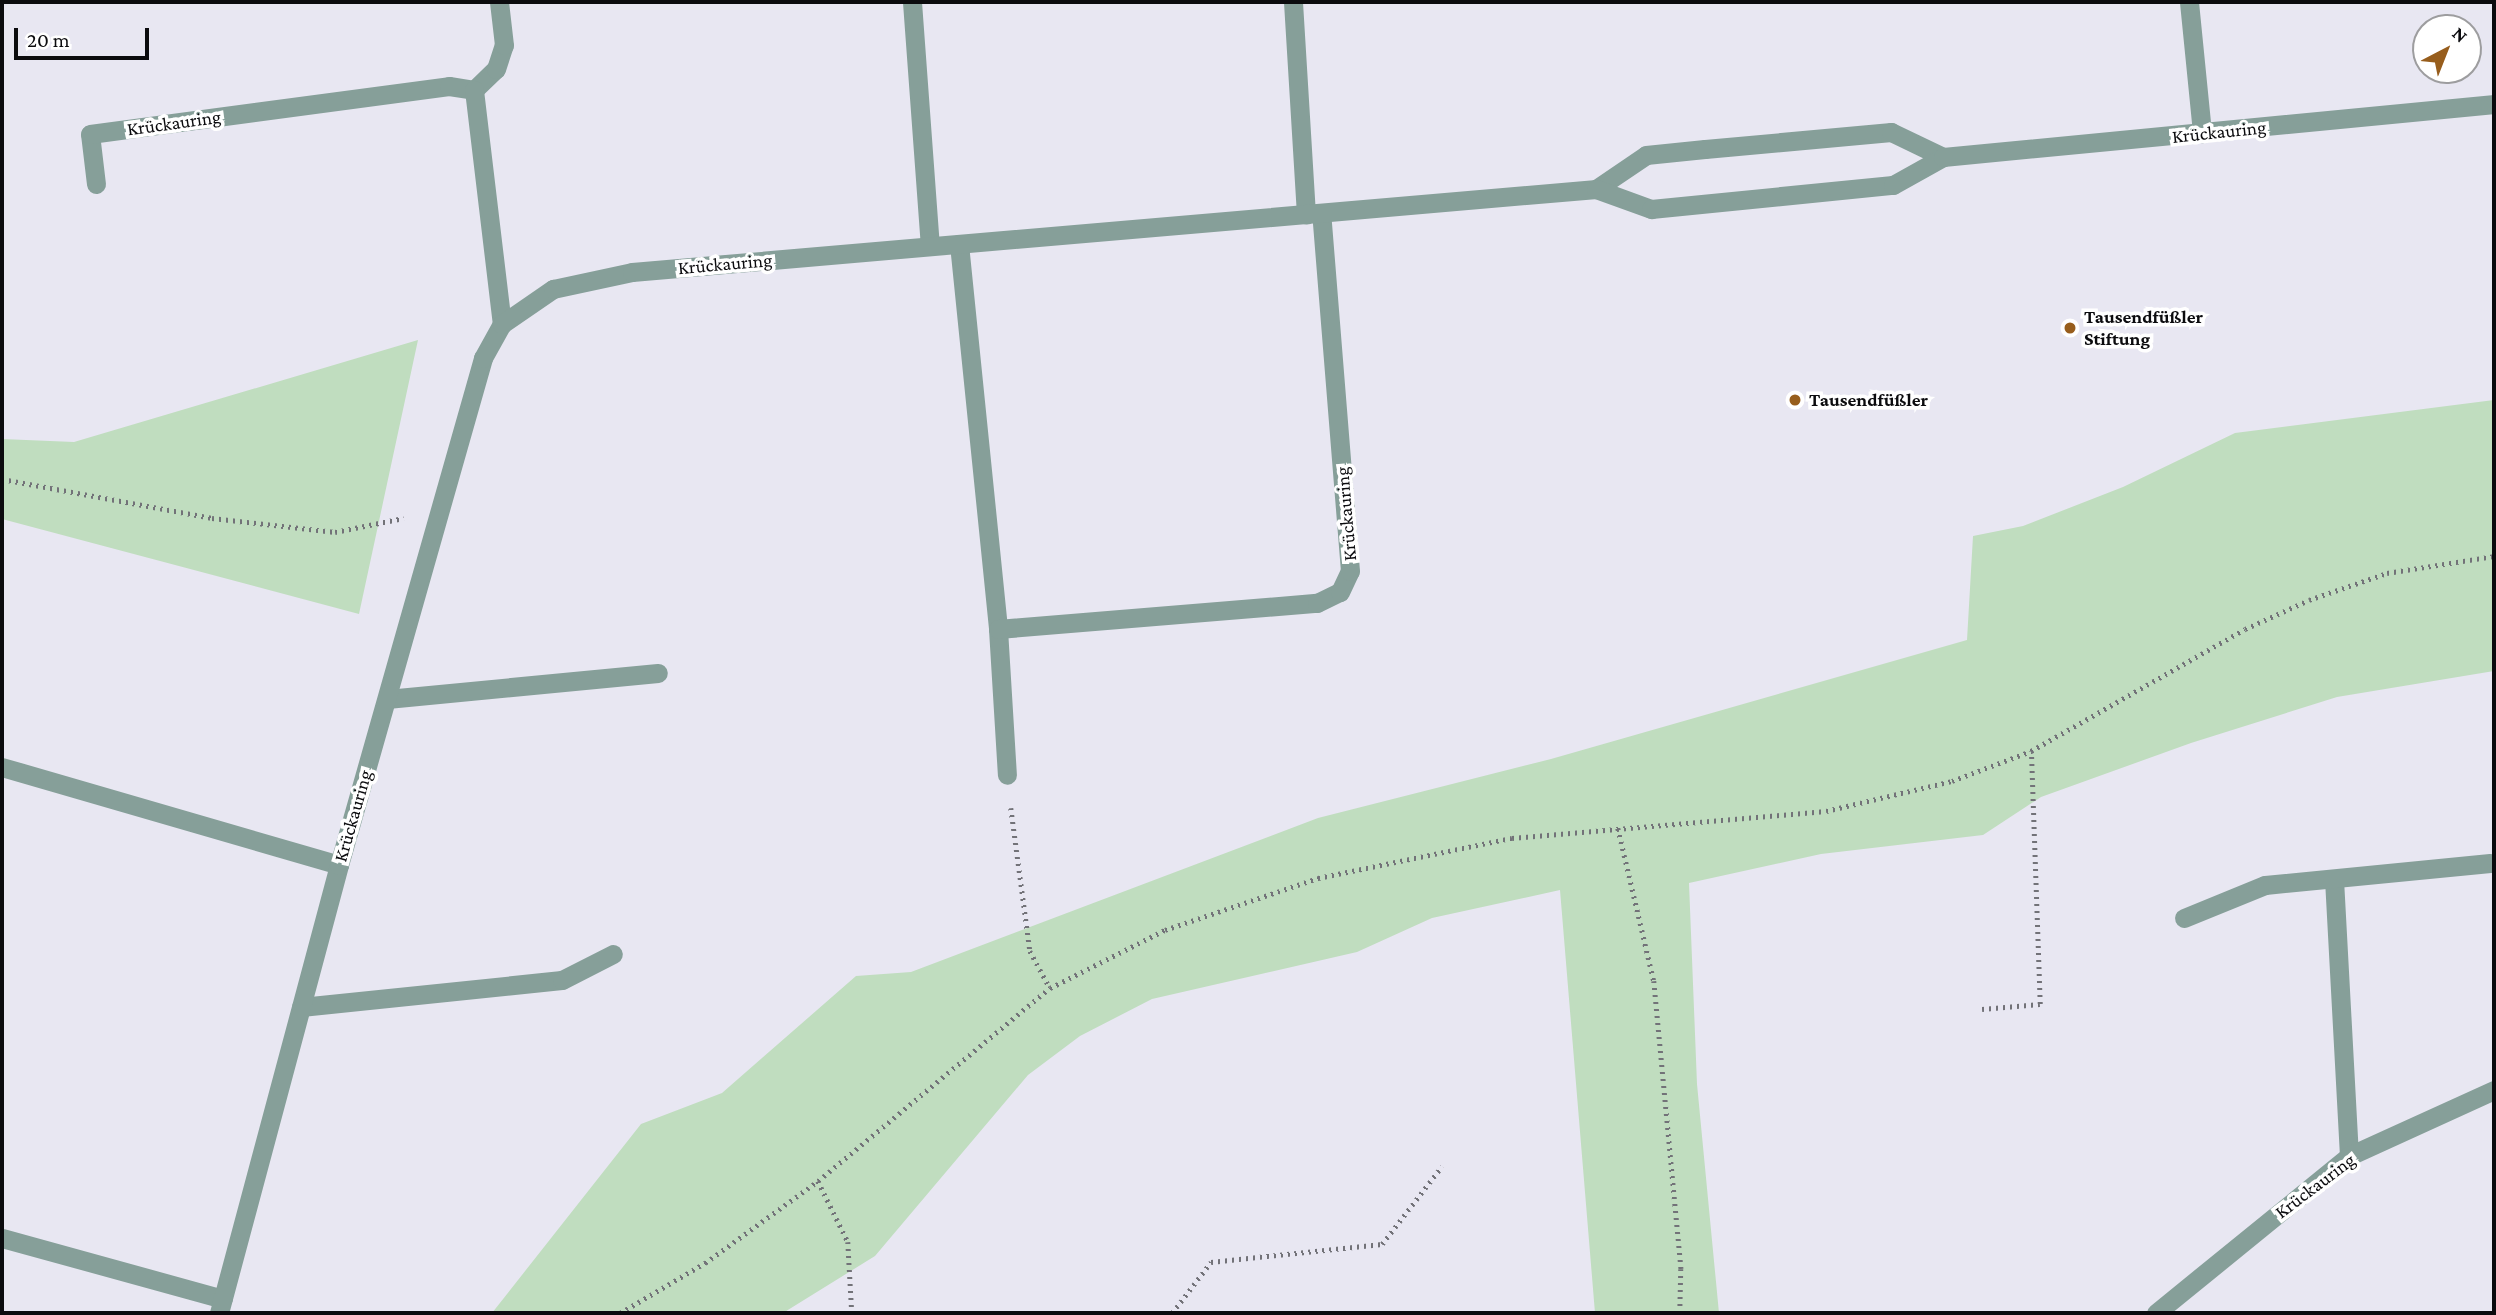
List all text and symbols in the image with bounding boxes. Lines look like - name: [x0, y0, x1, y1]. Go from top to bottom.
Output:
- scale bar: [18, 14, 152, 58]
- north arrow: [2412, 14, 2482, 84]
- text: N: [2448, 22, 2472, 47]
- text: 20 m: [27, 28, 70, 52]
- street label: Krückauring: [126, 105, 222, 141]
- street label: Krückauring: [2171, 116, 2267, 148]
- street label: Krückauring: [677, 249, 773, 279]
- place label: Tausendfüßler Stiftung: [2084, 306, 2203, 350]
- marker: Tausendfüßler Stiftung: [2062, 320, 2078, 336]
- place label: Tausendfüßler: [1809, 389, 1928, 411]
- marker: Tausendfüßler: [1787, 392, 1803, 408]
- street label: Krückauring: [1331, 466, 1361, 562]
- street label: Krückauring: [329, 767, 377, 865]
- street label: Krückauring: [2270, 1148, 2360, 1224]

